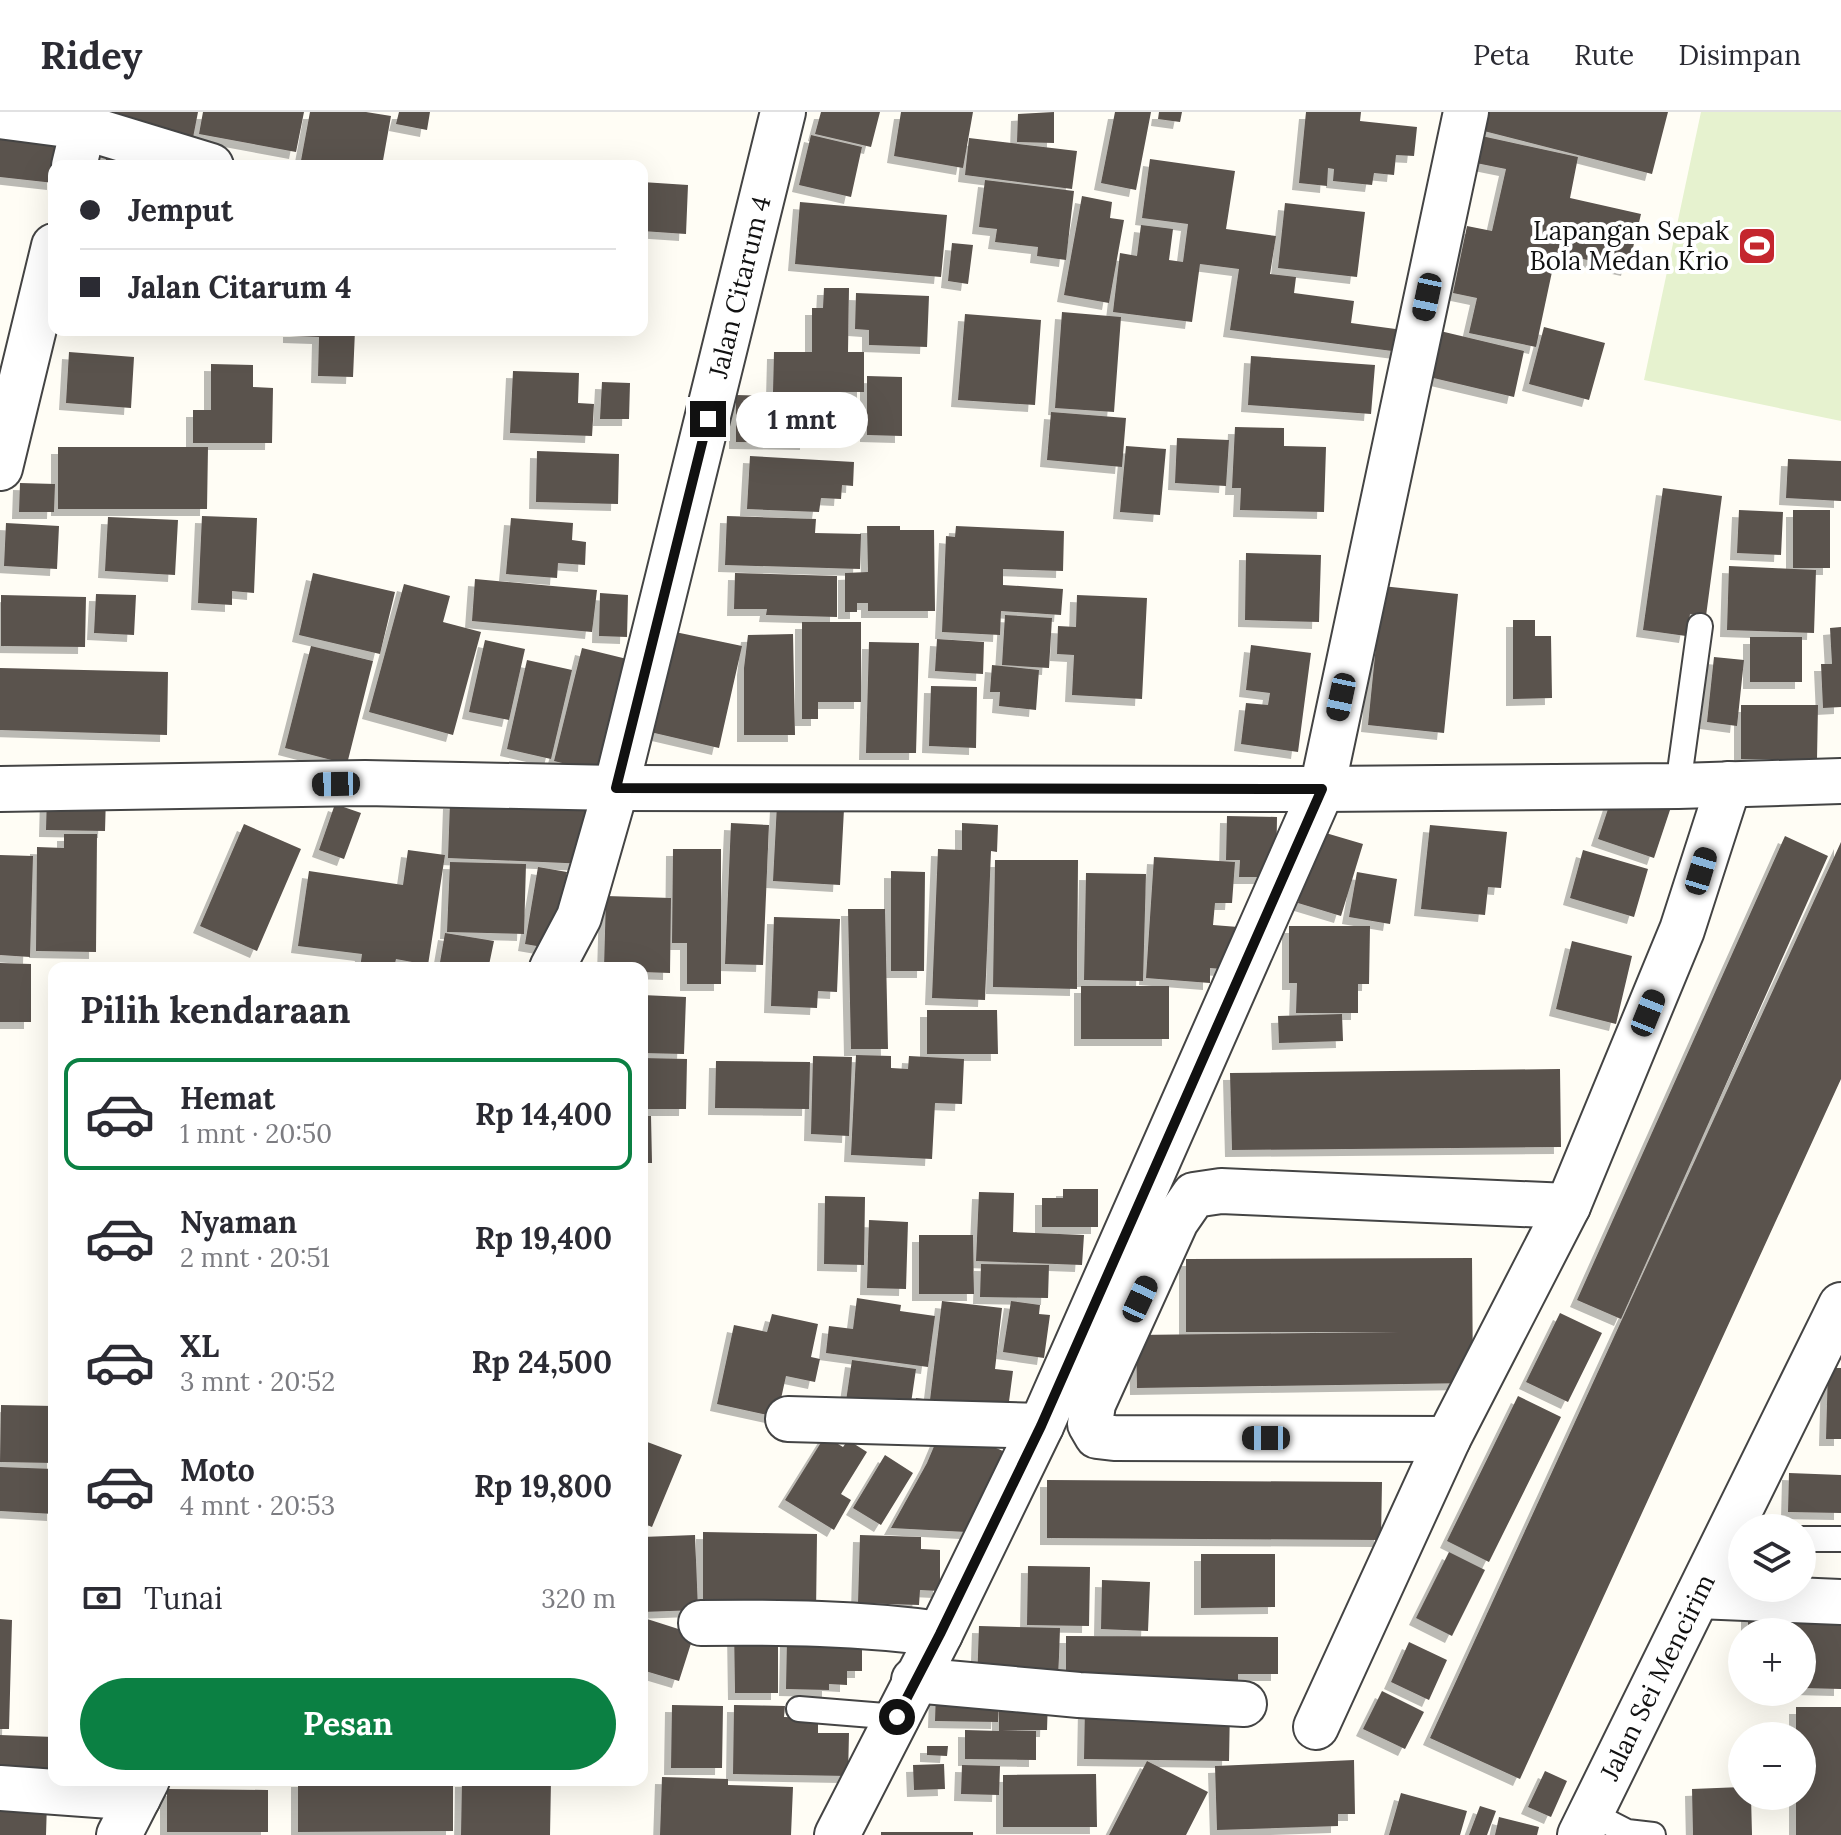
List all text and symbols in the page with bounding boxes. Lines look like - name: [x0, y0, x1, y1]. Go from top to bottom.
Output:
- text: Ridey: [40, 31, 142, 79]
- text: Peta: [1473, 37, 1530, 73]
- text: Rute: [1574, 37, 1634, 73]
- text: Disimpan: [1678, 37, 1801, 73]
- text: Jemput: [128, 191, 233, 229]
- street label: Jalan Citarum 4: [701, 192, 778, 382]
- place label: Lapangan Sepak Bola Medan Krio: [1530, 214, 1729, 277]
- sports icon: Lapangan Sepak Bola Medan Krio: [1736, 225, 1778, 267]
- text: Jalan Citarum 4: [128, 268, 352, 306]
- car: [1410, 271, 1444, 323]
- callout: 1 mnt: [736, 391, 868, 447]
- route end: [690, 401, 726, 437]
- text: 1 mnt: [768, 403, 836, 436]
- car: [1324, 671, 1358, 723]
- car: [312, 772, 360, 796]
- car: [1683, 845, 1719, 897]
- car: [1628, 986, 1668, 1040]
- text: Pilih kendaraan: [80, 987, 351, 1033]
- icon: car: [84, 1078, 156, 1150]
- text: Hemat: [180, 1079, 275, 1117]
- text: Rp 14,400: [475, 1095, 612, 1133]
- text: 1 mnt · 20:50: [180, 1117, 332, 1150]
- icon: car: [84, 1202, 156, 1274]
- text: Nyaman: [180, 1203, 297, 1241]
- text: Rp 19,400: [475, 1219, 612, 1257]
- text: 2 mnt · 20:51: [180, 1241, 330, 1274]
- car: [1119, 1272, 1161, 1326]
- icon: car: [84, 1326, 156, 1398]
- text: XL: [180, 1327, 219, 1365]
- text: Rp 24,500: [471, 1343, 612, 1381]
- text: 3 mnt · 20:52: [180, 1365, 335, 1398]
- car: [1242, 1426, 1290, 1450]
- icon: car: [84, 1450, 156, 1522]
- text: Moto: [180, 1451, 255, 1489]
- text: Rp 19,800: [474, 1467, 612, 1505]
- text: 4 mnt · 20:53: [180, 1489, 335, 1522]
- map controls: [1728, 1514, 1816, 1810]
- button: layers: [1728, 1514, 1816, 1602]
- street label: Jalan Sei Mencirim: [1592, 1568, 1722, 1786]
- icon: cash: [80, 1576, 124, 1620]
- text: Tunai: [144, 1579, 223, 1617]
- text: 320 m: [541, 1582, 616, 1615]
- button: +: [1728, 1618, 1816, 1706]
- button: Pesan: [80, 1678, 616, 1770]
- route start: [879, 1699, 915, 1735]
- button: −: [1728, 1722, 1816, 1810]

